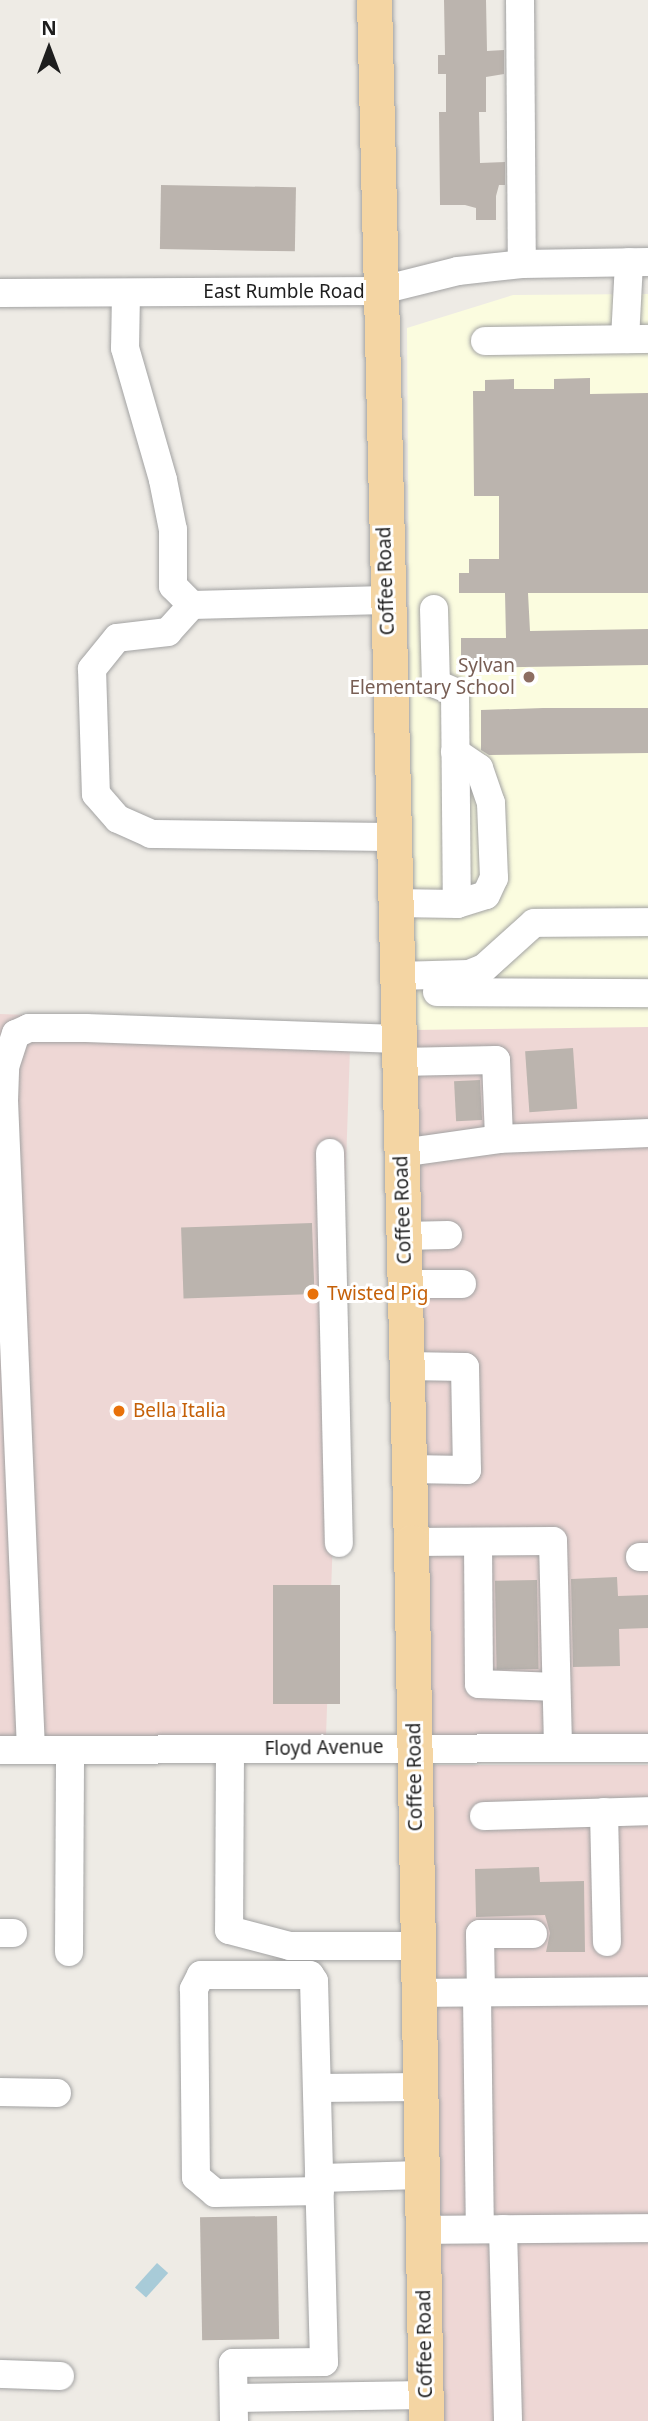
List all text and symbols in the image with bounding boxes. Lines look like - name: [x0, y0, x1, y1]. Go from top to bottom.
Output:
- north arrow: [14, 14, 84, 84]
- text: N: [41, 15, 57, 41]
- street label: East Rumble Road: [203, 281, 365, 303]
- street label: Coffee Road: [373, 526, 399, 636]
- place label: Sylvan Elementary School: [349, 655, 515, 699]
- marker: Sylvan Elementary School: [521, 669, 537, 685]
- street label: Coffee Road: [390, 1155, 416, 1265]
- place label: Twisted Pig: [327, 1283, 428, 1305]
- marker: Twisted Pig: [305, 1286, 321, 1302]
- place label: Bella Italia: [133, 1400, 226, 1422]
- marker: Bella Italia: [111, 1403, 127, 1419]
- street label: Coffee Road: [403, 1723, 427, 1831]
- street label: Floyd Avenue: [264, 1736, 384, 1760]
- street label: Coffee Road: [413, 2290, 437, 2398]

